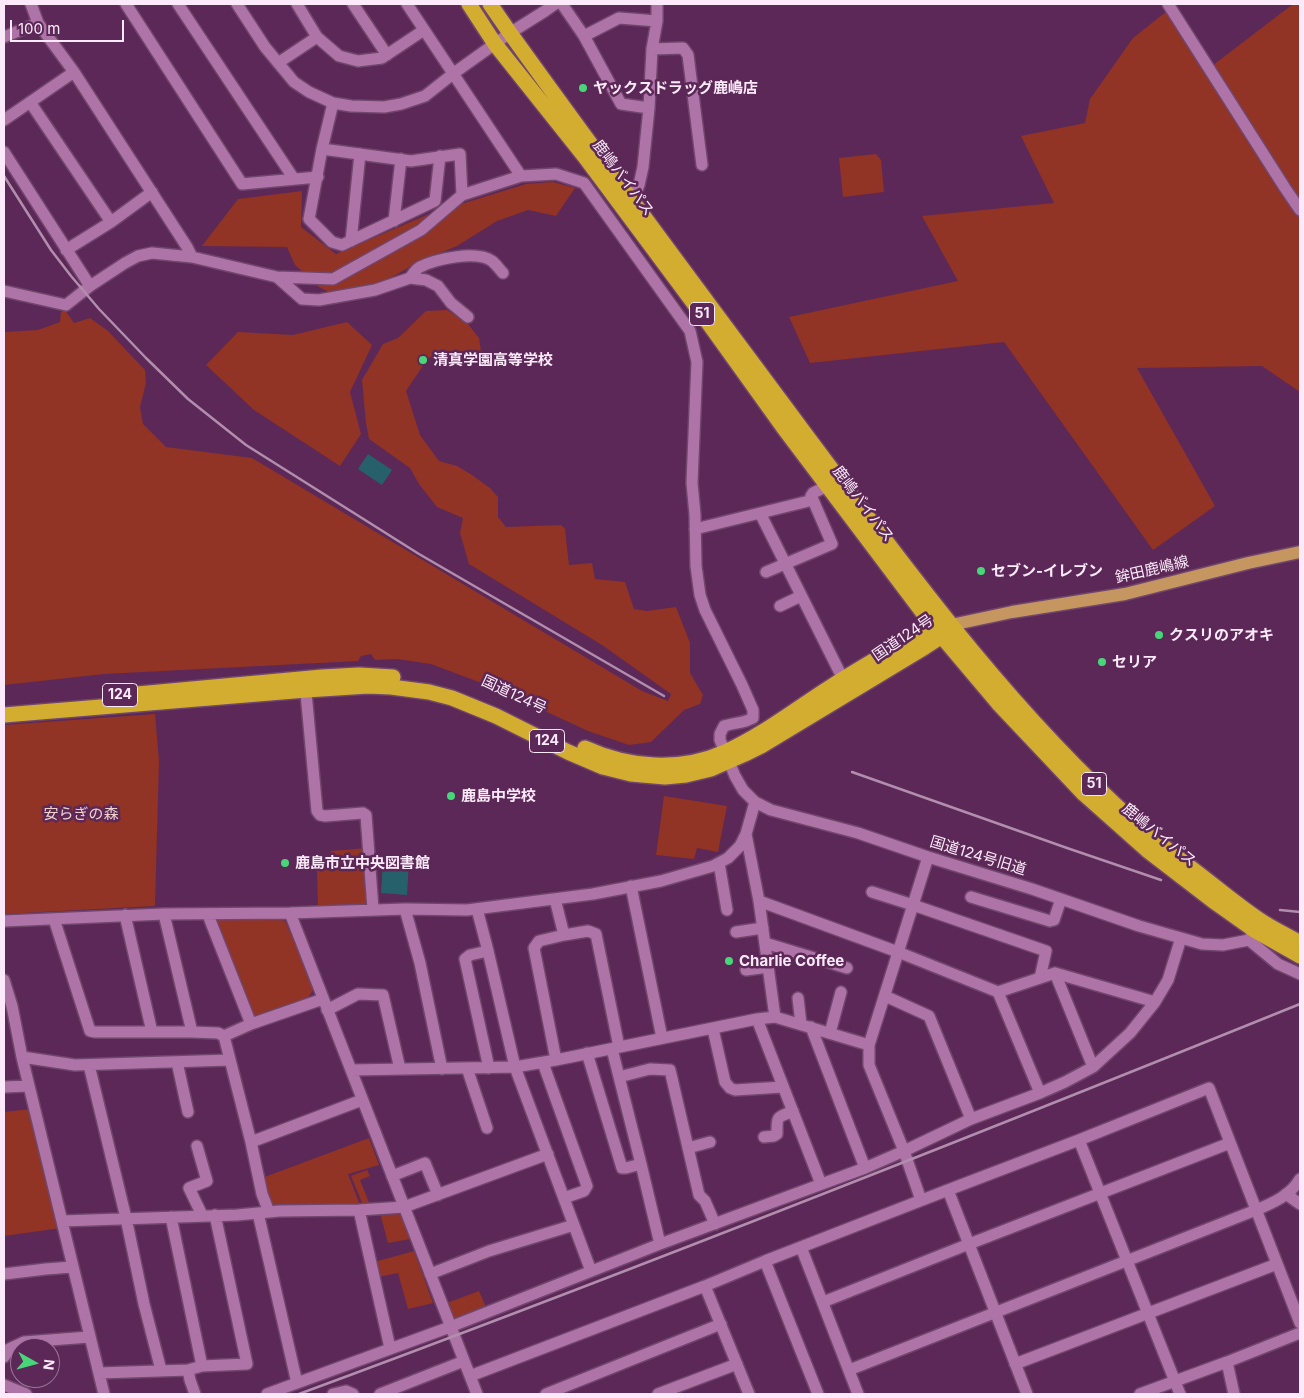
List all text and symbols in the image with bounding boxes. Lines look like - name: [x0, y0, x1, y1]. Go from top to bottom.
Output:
- scale bar: [12, 10, 126, 42]
- text: 100 m: [18, 19, 60, 38]
- place label: ヤックスドラッグ鹿嶋店: [593, 79, 758, 97]
- marker: ヤックスドラッグ鹿嶋店: [577, 82, 589, 94]
- street label: 鹿嶋バイパス: [589, 137, 657, 219]
- road number: 51: [690, 302, 714, 326]
- place label: 清真学園高等学校: [433, 351, 553, 369]
- marker: 清真学園高等学校: [417, 354, 429, 366]
- street label: 鹿嶋バイパス: [829, 463, 897, 545]
- street label: 鉾田鹿嶋線: [1113, 553, 1191, 587]
- place label: セブン-イレブン: [991, 562, 1103, 580]
- marker: セブン-イレブン: [975, 565, 987, 577]
- street label: 国道124号: [869, 611, 937, 665]
- place label: クスリのアオキ: [1169, 626, 1274, 644]
- marker: クスリのアオキ: [1153, 629, 1165, 641]
- place label: セリア: [1112, 653, 1157, 671]
- marker: セリア: [1096, 656, 1108, 668]
- street label: 国道124号: [479, 672, 549, 718]
- road number: 124: [102, 684, 138, 706]
- road number: 124: [530, 729, 564, 752]
- road number: 51: [1082, 772, 1106, 796]
- place label: 鹿島中学校: [461, 787, 536, 805]
- marker: 鹿島中学校: [445, 790, 457, 802]
- street label: 鹿嶋バイパス: [1118, 800, 1200, 870]
- park label: 安らぎの森: [44, 805, 118, 823]
- street label: 国道124号旧道: [928, 833, 1028, 879]
- place label: 鹿島市立中央図書館: [295, 854, 430, 872]
- marker: 鹿島市立中央図書館: [279, 857, 291, 869]
- place label: Charlie Coffee: [739, 952, 844, 970]
- marker: Charlie Coffee: [723, 955, 735, 967]
- north arrow: [10, 1338, 60, 1388]
- text: N: [40, 1358, 58, 1371]

